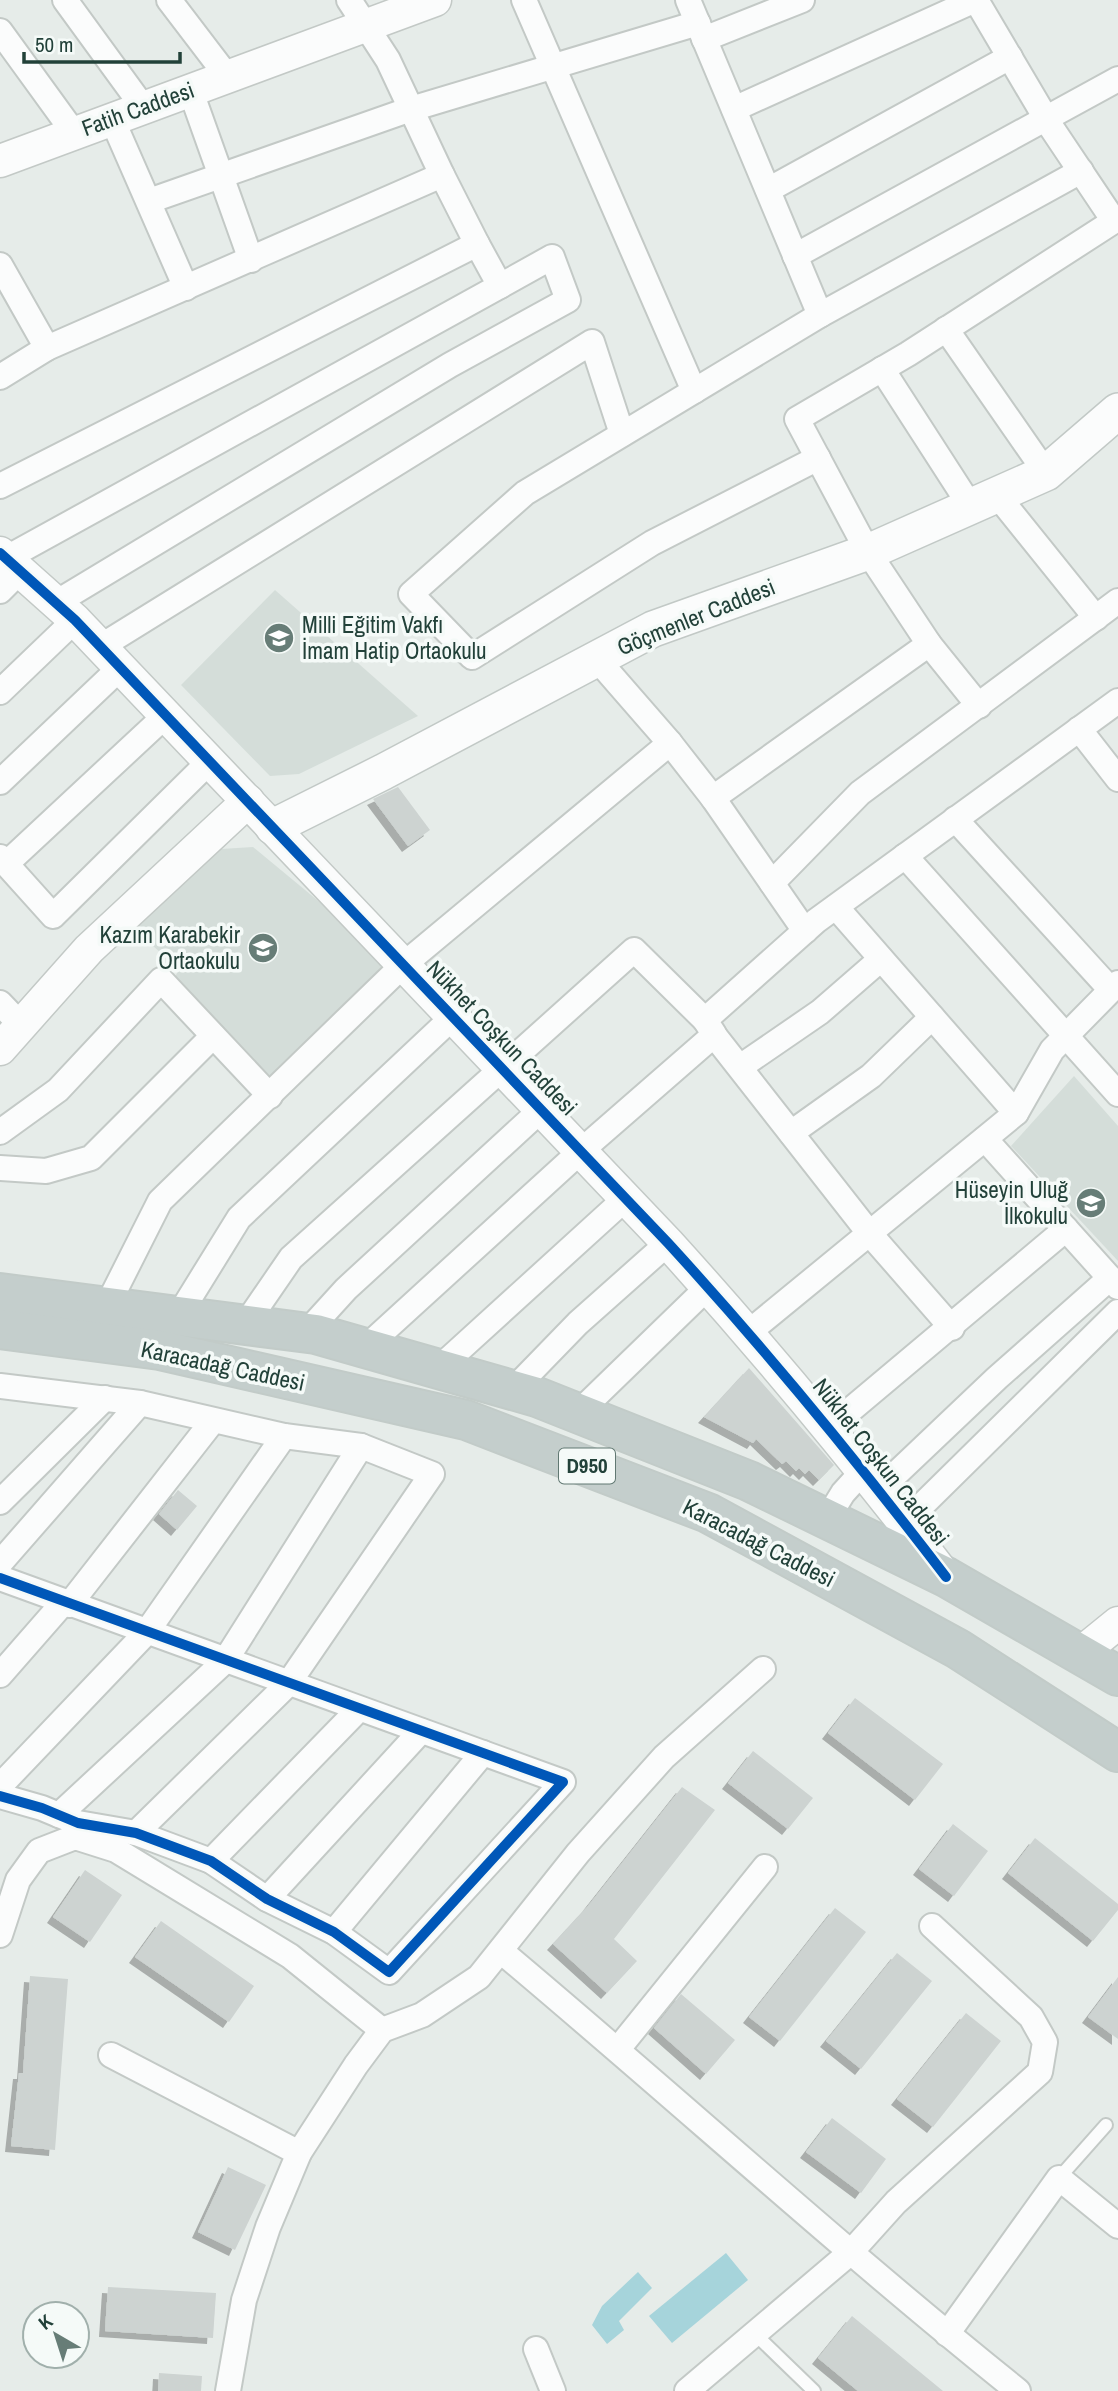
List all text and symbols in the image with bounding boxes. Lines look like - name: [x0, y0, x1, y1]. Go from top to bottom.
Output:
- scale bar: [24, 21, 180, 65]
- text: 50 m: [35, 30, 73, 59]
- street label: Fatih Caddesi: [77, 74, 198, 143]
- street label: Göçmenler Caddesi: [612, 571, 779, 662]
- place label: Milli Eğitim Vakfı İmam Hatip Ortaokulu: [302, 609, 486, 666]
- school or university icon: Milli Eğitim Vakfı İmam Hatip Ortaokulu: [262, 621, 296, 655]
- place label: Kazım Karabekir Ortaokulu: [100, 919, 241, 976]
- school or university icon: Kazım Karabekir Ortaokulu: [246, 931, 280, 965]
- street label: Nükhet Coşkun Caddesi: [420, 953, 585, 1122]
- place label: Hüseyin Uluğ İlkokulu: [955, 1174, 1068, 1231]
- school or university icon: Hüseyin Uluğ İlkokulu: [1074, 1186, 1108, 1220]
- street label: Karacadağ Caddesi: [138, 1333, 308, 1398]
- street label: Nükhet Coşkun Caddesi: [806, 1372, 957, 1552]
- road number: D950: [559, 1448, 615, 1484]
- street label: Karacadağ Caddesi: [678, 1491, 841, 1594]
- north arrow: [21, 2300, 91, 2370]
- text: K: [33, 2308, 58, 2335]

